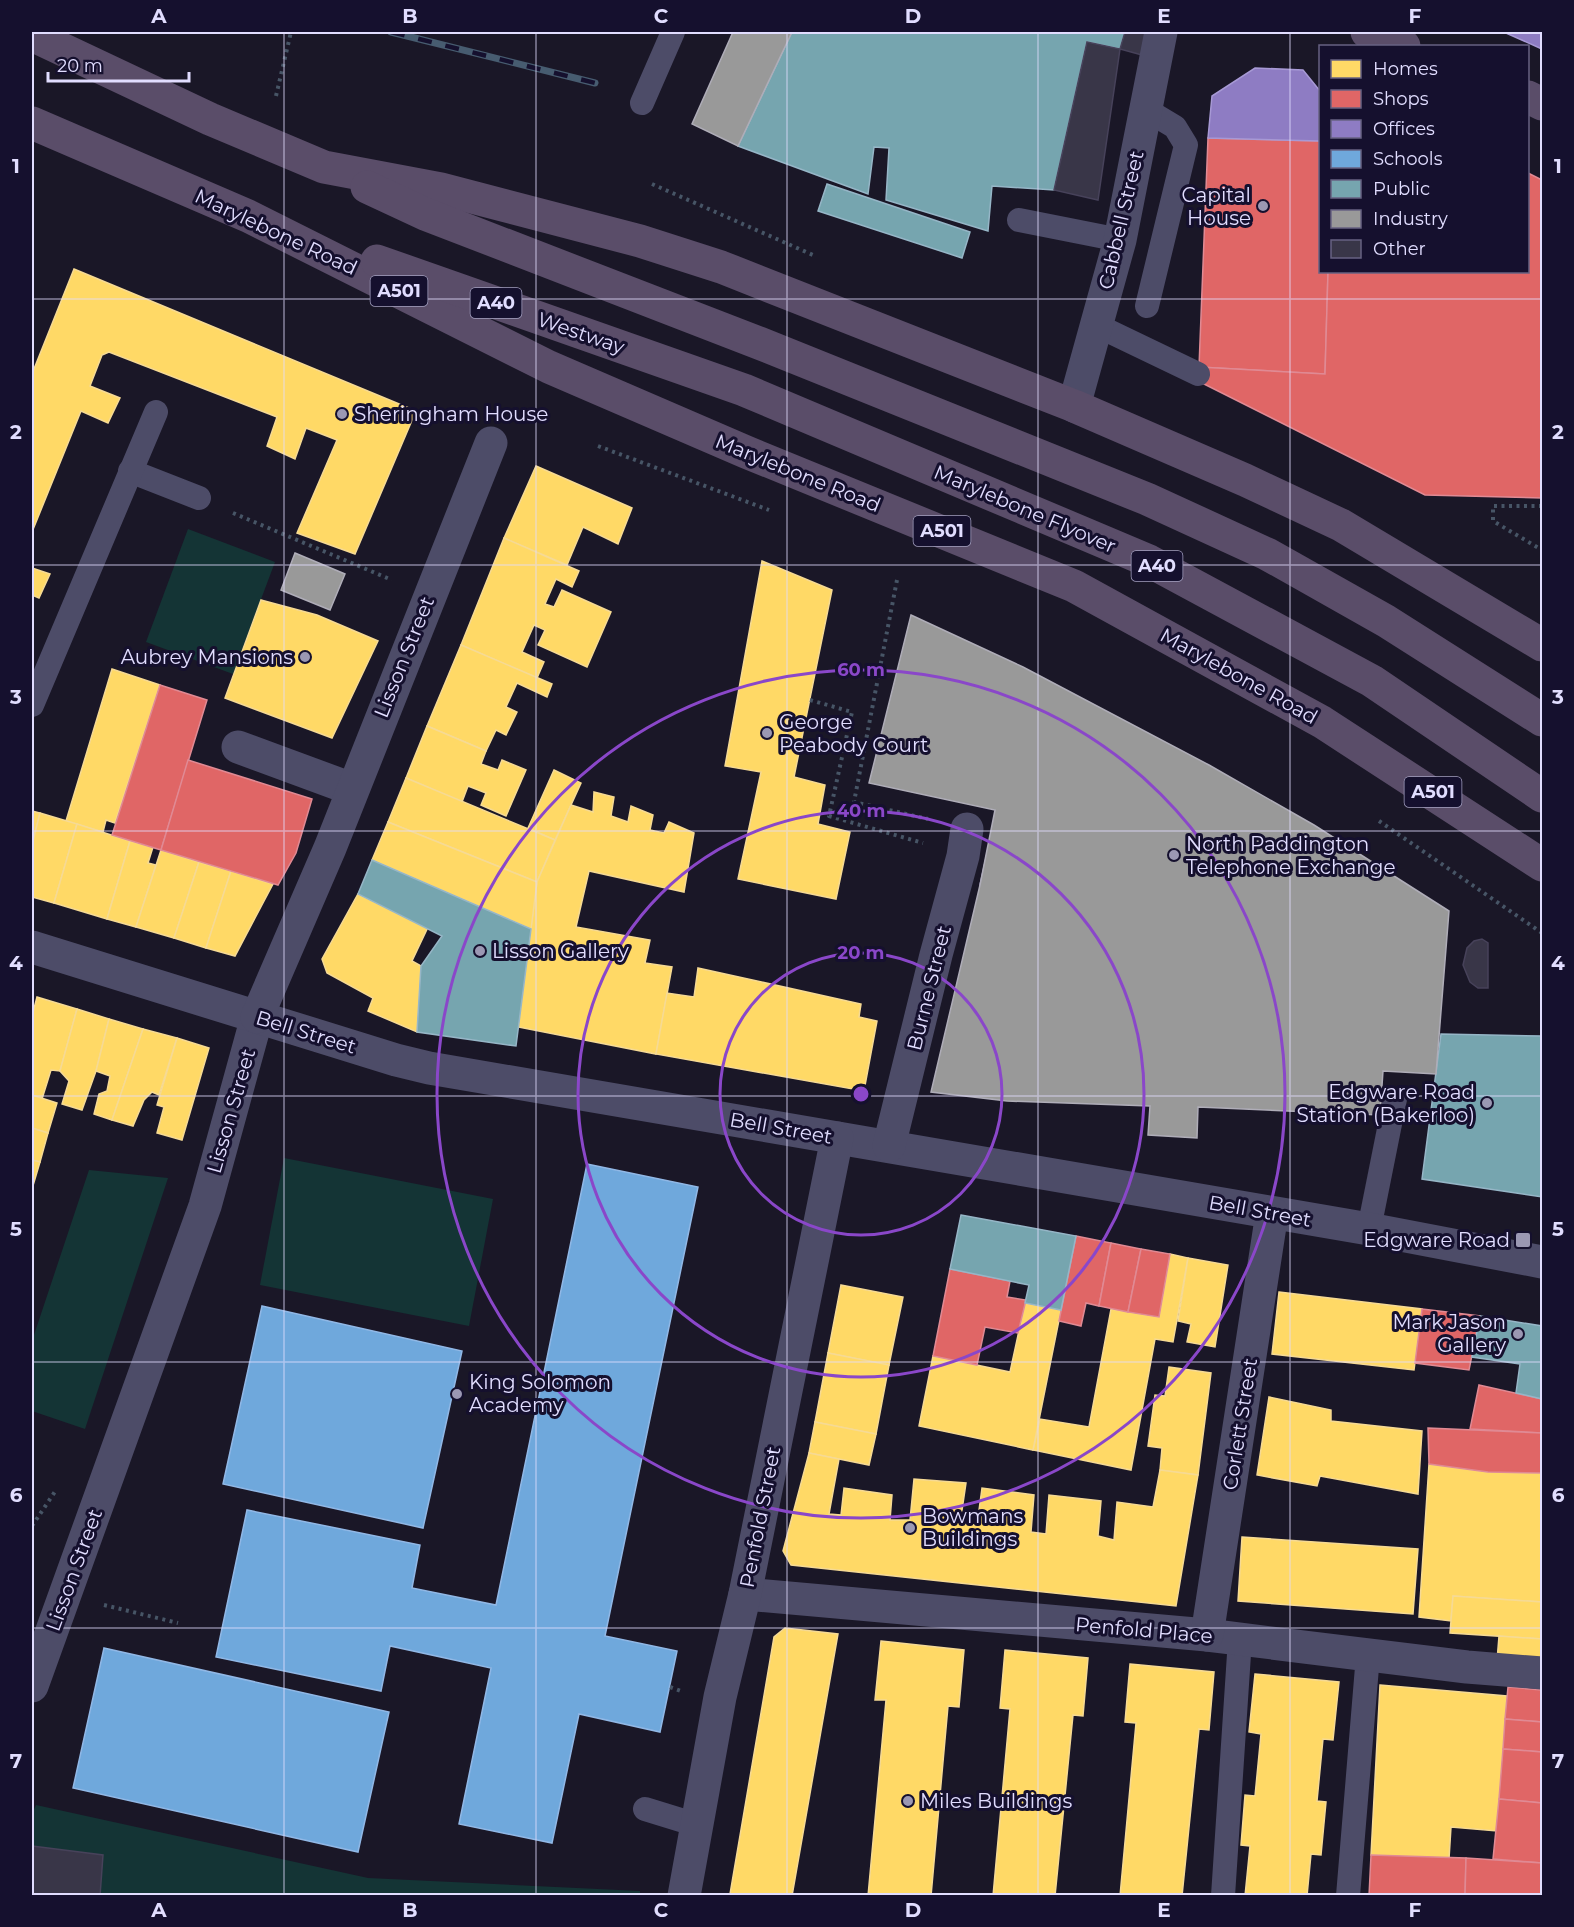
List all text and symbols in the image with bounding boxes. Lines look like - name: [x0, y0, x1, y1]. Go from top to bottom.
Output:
- text: A: [150, 4, 167, 28]
- text: B: [402, 4, 418, 28]
- text: C: [654, 4, 669, 28]
- text: D: [905, 4, 921, 28]
- text: E: [1157, 4, 1171, 28]
- text: F: [1409, 4, 1422, 28]
- scale bar: [48, 45, 189, 83]
- legend: [1319, 45, 1529, 273]
- text: 20 m: [57, 55, 103, 77]
- text: Homes: [1373, 58, 1438, 80]
- text: Shops: [1373, 88, 1429, 110]
- text: Offices: [1373, 118, 1435, 140]
- street label: Cabbell Street: [1093, 148, 1149, 292]
- text: Schools: [1373, 148, 1443, 170]
- text: 1: [12, 154, 20, 178]
- text: 1: [1554, 154, 1562, 178]
- text: Public: [1373, 178, 1430, 200]
- place label: Capital House: [1182, 183, 1251, 230]
- street label: Marylebone Road: [191, 184, 361, 280]
- marker: Capital House: [1256, 199, 1270, 213]
- text: Industry: [1373, 208, 1448, 230]
- text: Other: [1373, 238, 1426, 260]
- road number: A501: [370, 276, 428, 306]
- road number: A40: [470, 288, 522, 318]
- street label: Westway: [534, 307, 628, 359]
- place label: Sheringham House: [354, 402, 548, 426]
- marker: Sheringham House: [335, 407, 349, 421]
- text: 2: [10, 420, 22, 444]
- text: 2: [1552, 420, 1564, 444]
- street label: Marylebone Road: [712, 429, 884, 517]
- street label: Marylebone Flyover: [930, 460, 1120, 558]
- road number: A501: [914, 516, 970, 546]
- road number: A40: [1132, 551, 1182, 581]
- street label: Lisson Street: [369, 593, 439, 721]
- street label: Marylebone Road: [1156, 623, 1322, 729]
- place label: Aubrey Mansions: [121, 645, 293, 669]
- marker: Aubrey Mansions: [298, 650, 312, 664]
- text: 60 m: [837, 659, 885, 681]
- text: 3: [9, 685, 22, 709]
- text: 3: [1551, 685, 1564, 709]
- place label: George Peabody Court: [779, 710, 928, 757]
- marker: George Peabody Court: [760, 726, 774, 740]
- road number: A501: [1404, 777, 1462, 807]
- text: 40 m: [837, 800, 885, 822]
- place label: North Paddington Telephone Exchange: [1186, 832, 1396, 879]
- marker: North Paddington Telephone Exchange: [1167, 848, 1181, 862]
- street label: Burne Street: [902, 923, 956, 1053]
- place label: Lisson Gallery: [492, 939, 629, 963]
- text: 20 m: [838, 942, 884, 964]
- marker: Lisson Gallery: [473, 944, 487, 958]
- text: 4: [9, 951, 23, 975]
- text: 4: [1551, 951, 1565, 975]
- street label: Bell Street: [253, 1005, 359, 1059]
- street label: Lisson Street: [202, 1046, 260, 1176]
- place label: Edgware Road Station (Bakerloo): [1296, 1080, 1475, 1127]
- centre of rings: [851, 1084, 871, 1104]
- marker: Edgware Road Station (Bakerloo): [1480, 1096, 1494, 1110]
- street label: Bell Street: [728, 1107, 834, 1149]
- street label: Bell Street: [1207, 1190, 1313, 1232]
- text: 5: [10, 1217, 22, 1241]
- text: 5: [1552, 1217, 1564, 1241]
- place label: Edgware Road: [1363, 1228, 1510, 1252]
- marker: Edgware Road: [1514, 1231, 1532, 1249]
- place label: Mark Jason Gallery: [1392, 1310, 1506, 1357]
- marker: Mark Jason Gallery: [1511, 1327, 1525, 1341]
- street label: Corlett Street: [1218, 1356, 1262, 1492]
- place label: King Solomon Academy: [469, 1370, 611, 1417]
- marker: King Solomon Academy: [450, 1387, 464, 1401]
- street label: Penfold Street: [735, 1444, 785, 1590]
- text: 6: [10, 1483, 23, 1507]
- text: 6: [1552, 1483, 1565, 1507]
- place label: Bowmans Buildings: [922, 1504, 1023, 1551]
- street label: Lisson Street: [41, 1506, 107, 1634]
- marker: Bowmans Buildings: [903, 1521, 917, 1535]
- street label: Penfold Place: [1074, 1612, 1214, 1648]
- text: 7: [10, 1749, 22, 1773]
- text: 7: [1552, 1749, 1564, 1773]
- place label: Miles Buildings: [920, 1789, 1072, 1813]
- marker: Miles Buildings: [901, 1794, 915, 1808]
- text: A: [150, 1898, 167, 1922]
- text: B: [402, 1898, 418, 1922]
- text: C: [654, 1898, 669, 1922]
- text: D: [905, 1898, 921, 1922]
- text: E: [1157, 1898, 1171, 1922]
- text: F: [1409, 1898, 1422, 1922]

